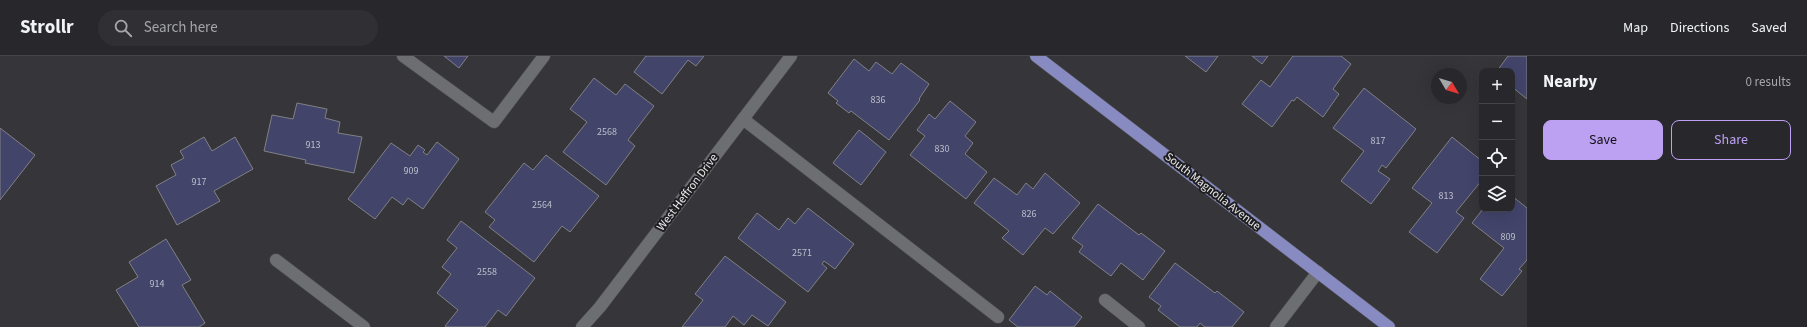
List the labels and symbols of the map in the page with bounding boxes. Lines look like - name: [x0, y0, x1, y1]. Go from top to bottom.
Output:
- north arrow: [1431, 68, 1467, 104]
- house number: 836: [871, 93, 885, 107]
- house number: 2568: [597, 125, 617, 139]
- house number: 817: [1371, 134, 1385, 148]
- house number: 913: [306, 138, 320, 152]
- house number: 830: [935, 142, 949, 156]
- street label: South Magnolia Avenue: [1161, 148, 1264, 234]
- street label: West Heffron Drive: [653, 150, 722, 234]
- house number: 909: [404, 164, 418, 178]
- house number: 917: [192, 175, 206, 189]
- house number: 813: [1439, 189, 1453, 203]
- house number: 2564: [532, 198, 552, 212]
- house number: 826: [1022, 207, 1036, 221]
- house number: 809: [1501, 230, 1515, 244]
- house number: 2571: [792, 246, 812, 260]
- house number: 2558: [477, 265, 497, 279]
- house number: 914: [150, 277, 164, 291]

